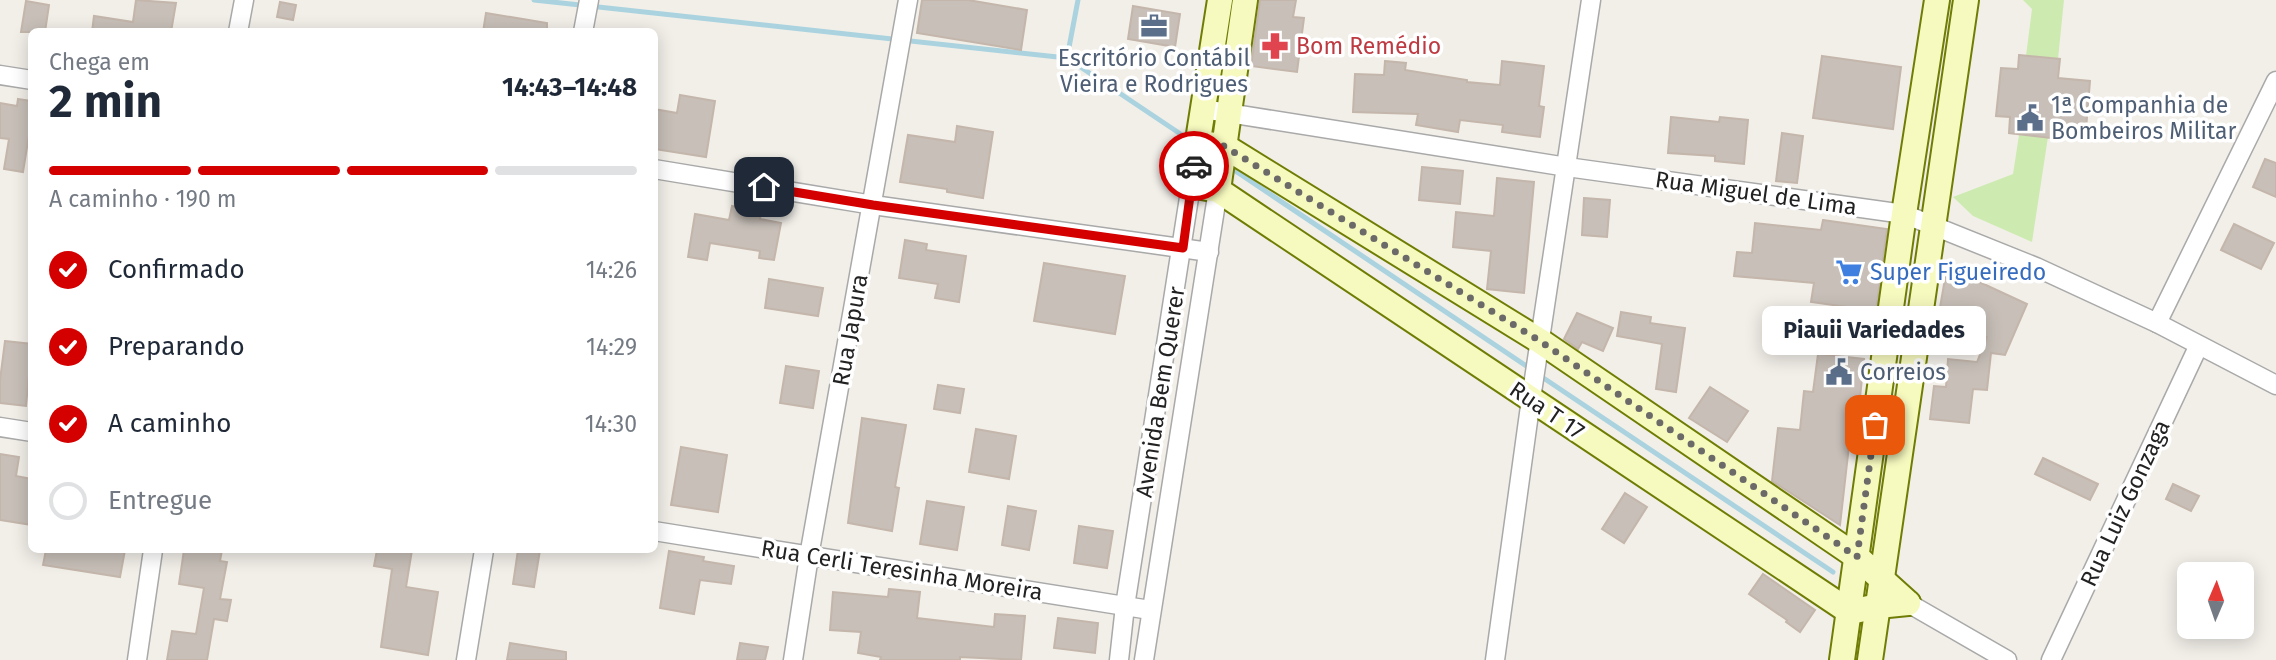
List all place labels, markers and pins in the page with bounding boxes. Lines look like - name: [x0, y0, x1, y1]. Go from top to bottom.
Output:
- office icon: Escritório Contábil Vieira e Rodrigues: [1139, 11, 1169, 41]
- pharmacy icon: Bom Remédio: [1260, 31, 1290, 61]
- place label: Bom Remédio: [1296, 32, 1441, 60]
- place label: Escritório Contábil Vieira e Rodrigues: [1058, 44, 1250, 98]
- place label: 1ª Companhia de Bombeiros Militar: [2051, 91, 2237, 145]
- public building icon: 1ª Companhia de Bombeiros Militar: [2015, 103, 2045, 133]
- pin: [734, 157, 794, 217]
- supermarket icon: Super Figueiredo: [1834, 257, 1864, 287]
- place label: Super Figueiredo: [1870, 258, 2046, 286]
- callout: Piauii Variedades: [1763, 306, 1987, 355]
- public building icon: Correios: [1824, 357, 1854, 387]
- place label: Correios: [1860, 358, 1946, 386]
- pin: [1845, 395, 1905, 455]

